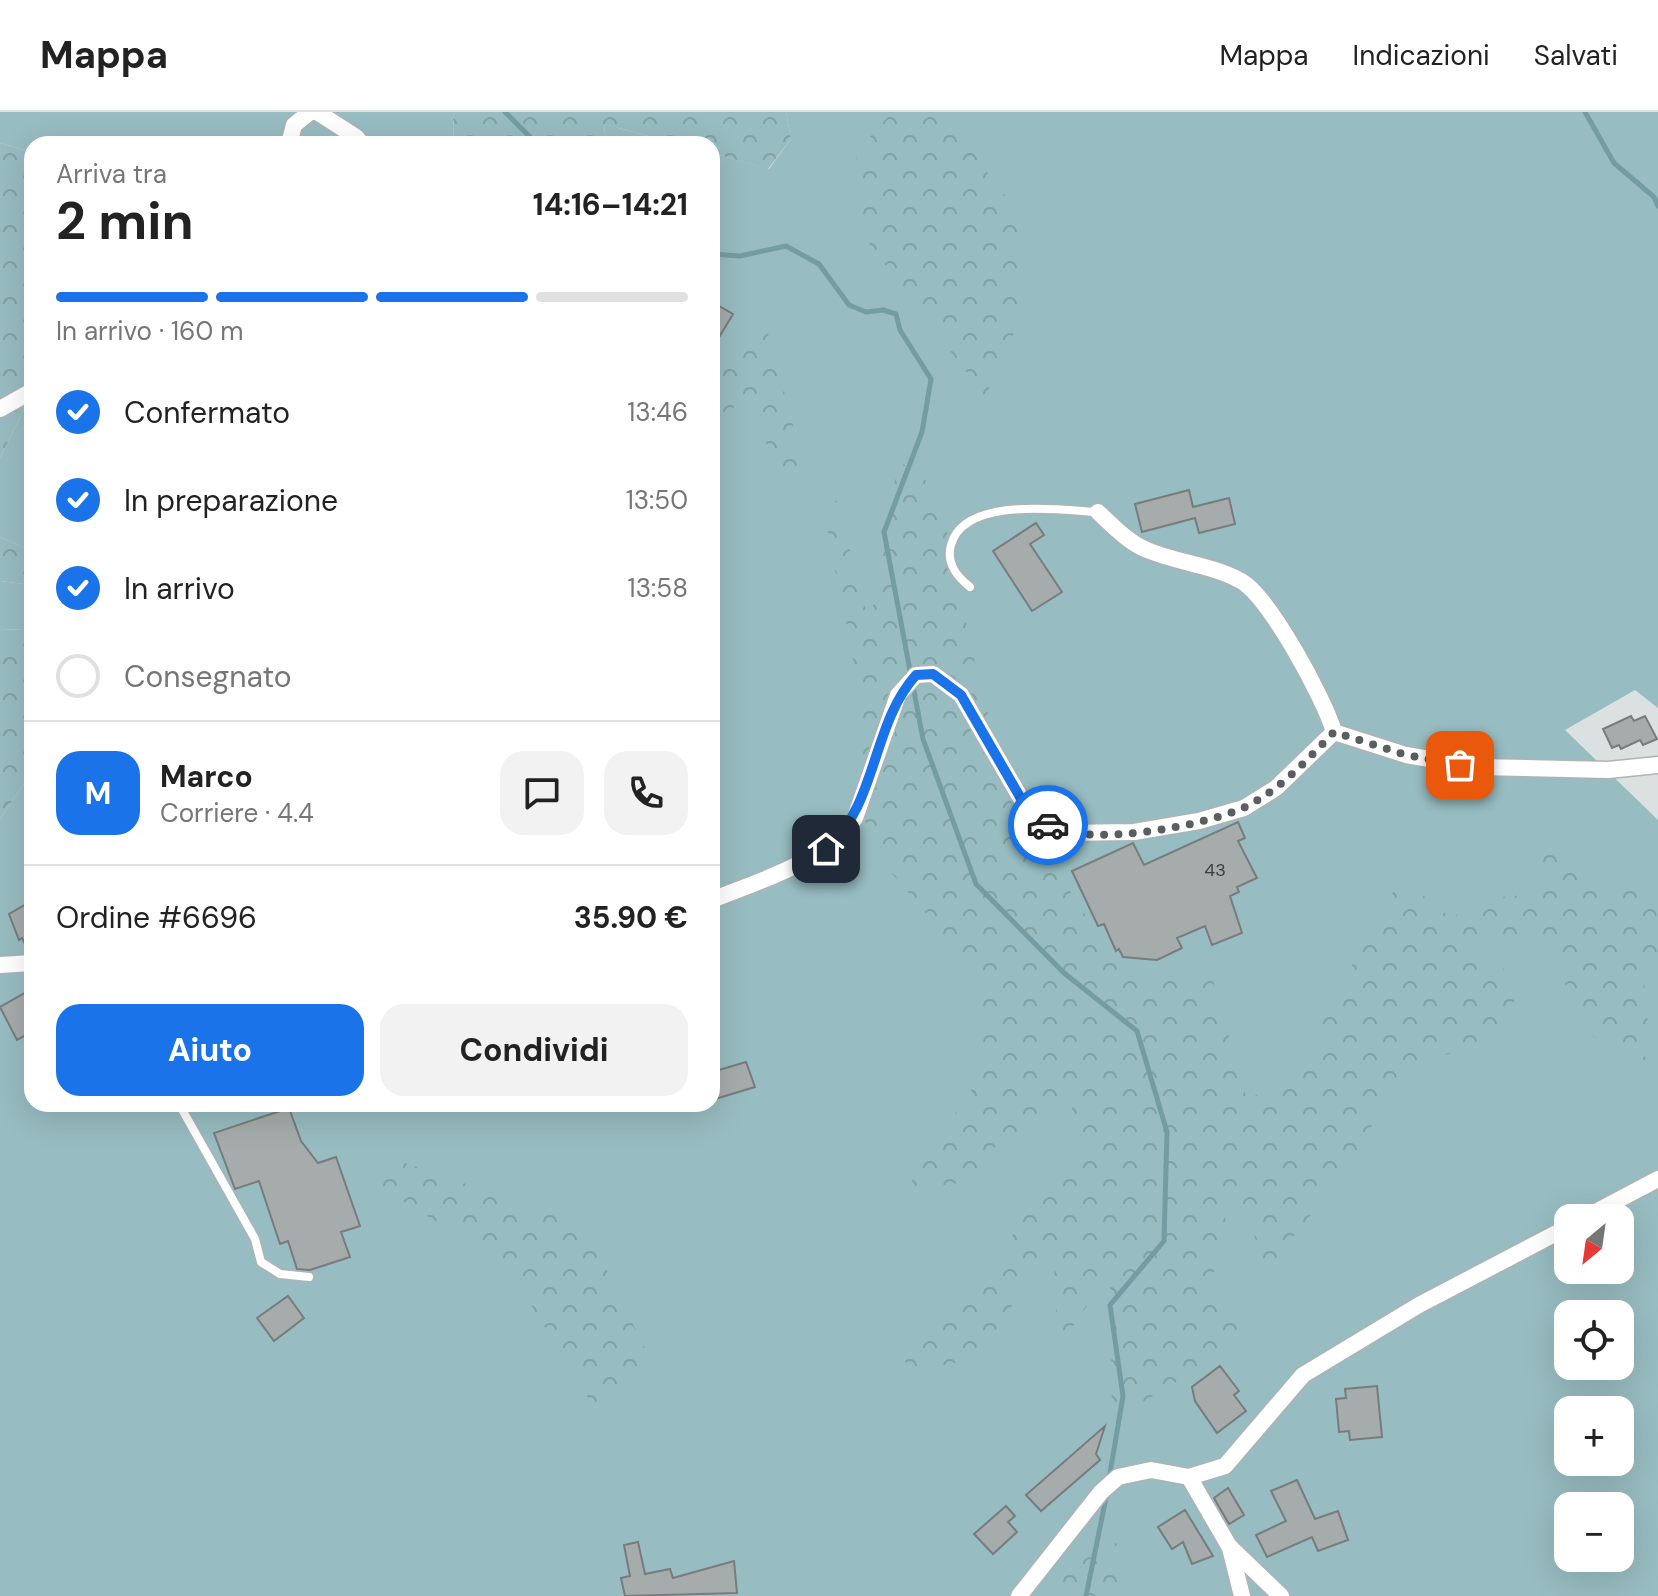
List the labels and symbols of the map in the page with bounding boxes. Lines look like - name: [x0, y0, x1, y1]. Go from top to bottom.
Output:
- pin: [1426, 731, 1494, 799]
- courier: [1008, 785, 1088, 865]
- pin: [792, 815, 860, 883]
- house number: 43: [1204, 858, 1226, 882]
- north arrow: [1554, 1204, 1634, 1284]

